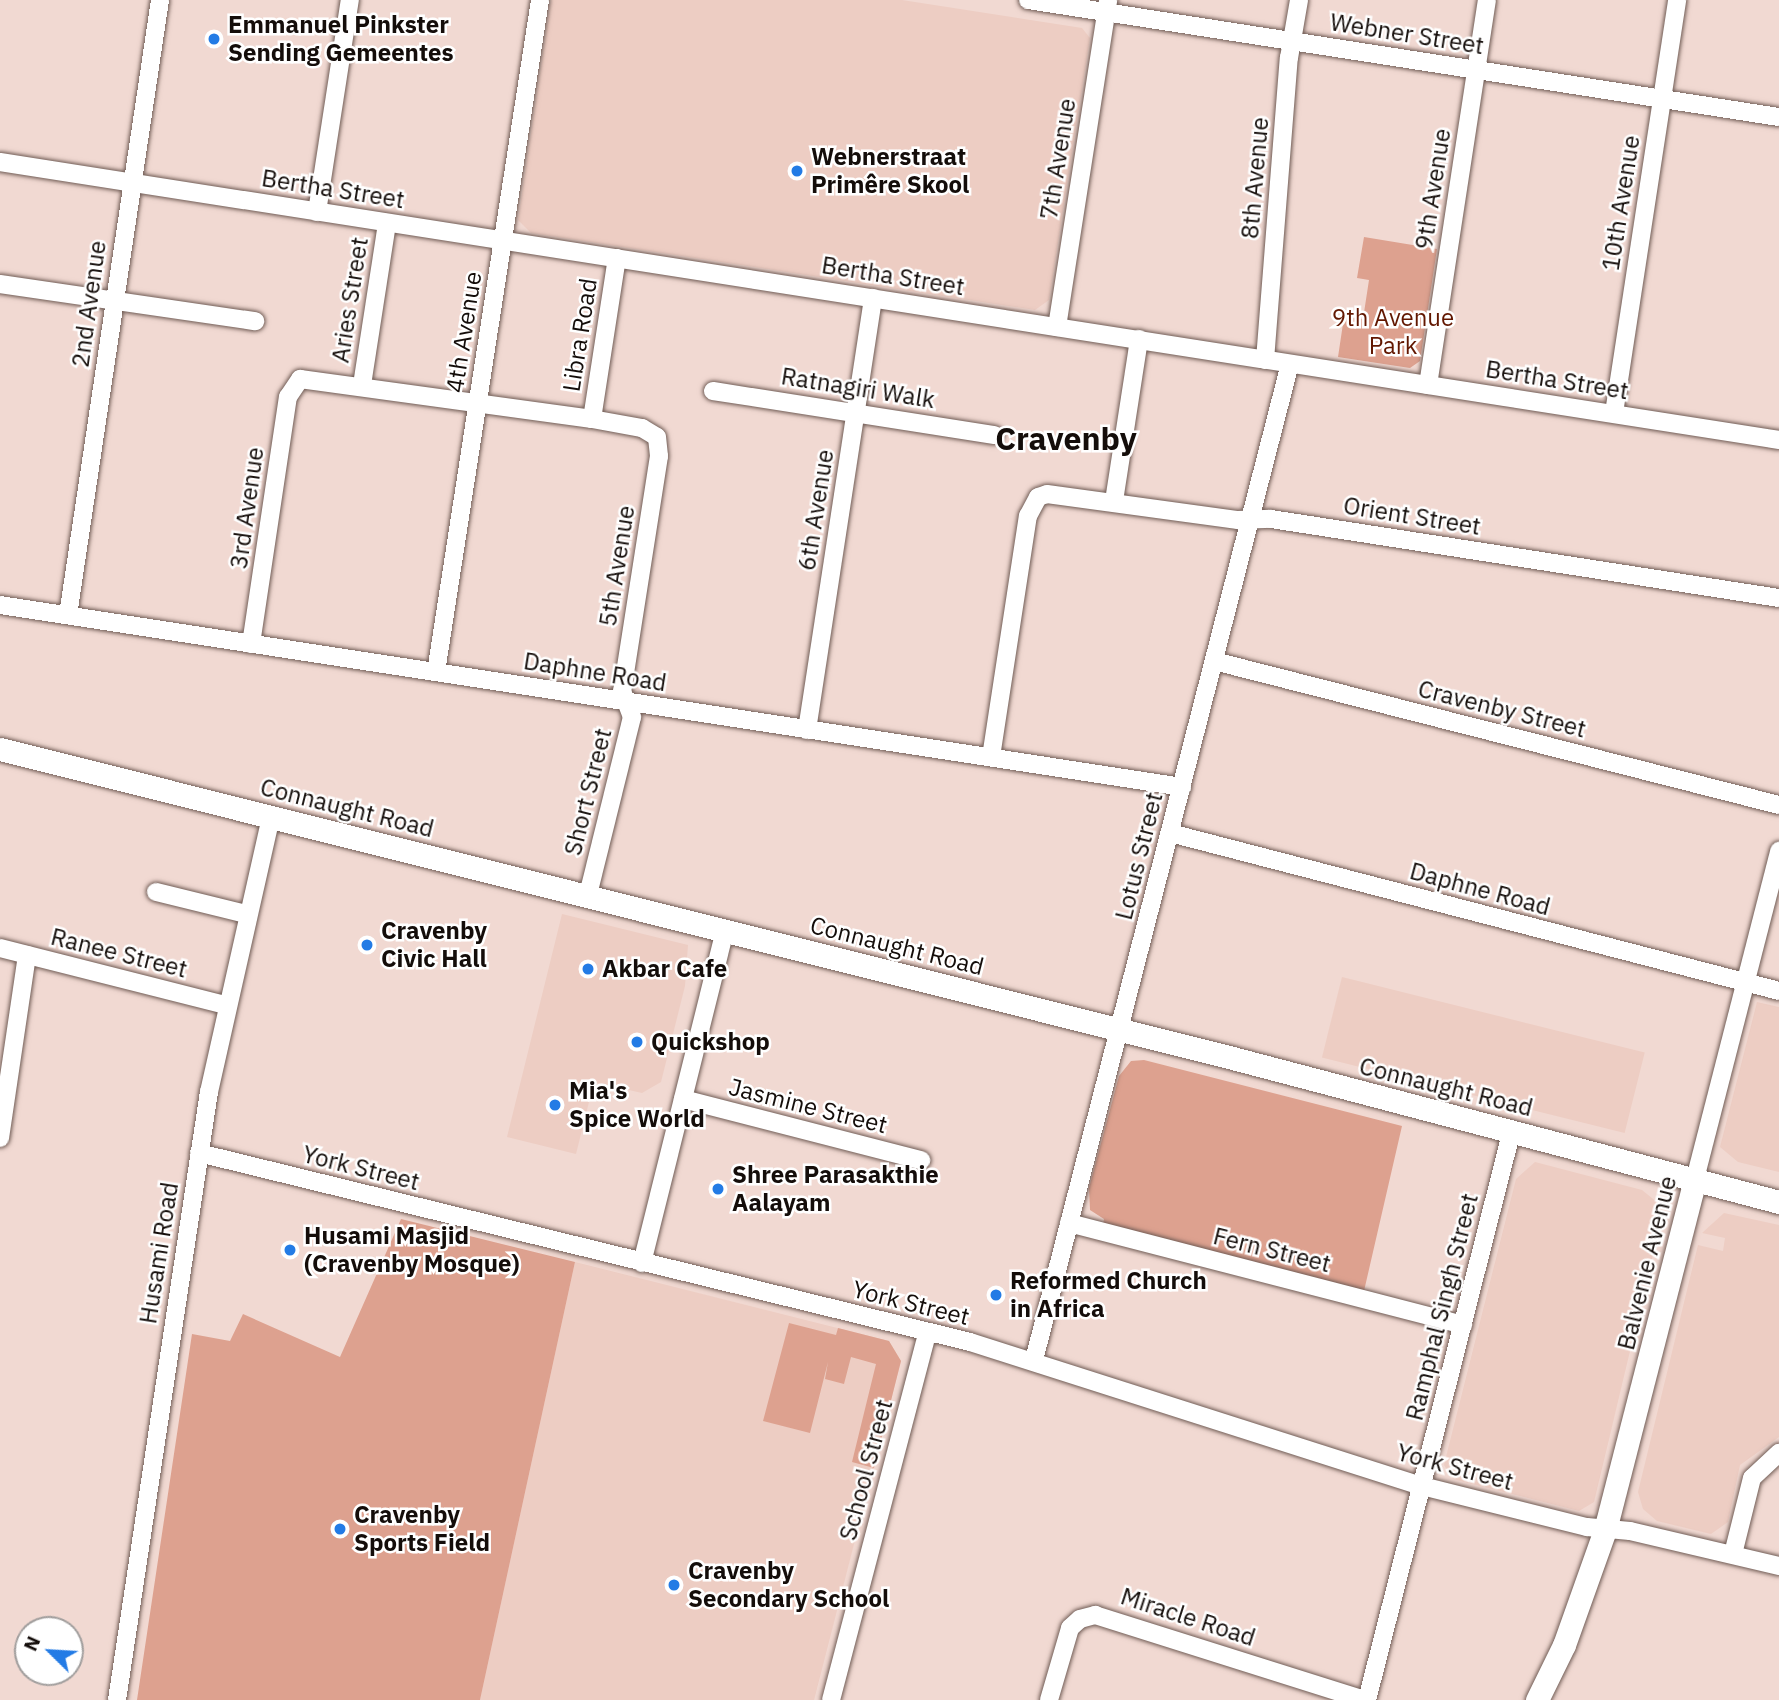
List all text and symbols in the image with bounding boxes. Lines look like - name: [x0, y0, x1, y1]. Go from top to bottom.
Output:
- street label: Webner Street: [1328, 8, 1486, 60]
- place label: Emmanuel Pinkster Sending Gemeentes: [228, 11, 454, 67]
- marker: Emmanuel Pinkster Sending Gemeentes: [206, 31, 222, 47]
- street label: 7th Avenue: [1034, 96, 1082, 222]
- street label: 8th Avenue: [1235, 116, 1275, 240]
- street label: 9th Avenue: [1409, 126, 1457, 252]
- street label: 10th Avenue: [1596, 133, 1646, 273]
- place label: Webnerstraat Primêre Skool: [811, 143, 969, 199]
- marker: Webnerstraat Primêre Skool: [789, 163, 805, 179]
- street label: Bertha Street: [260, 164, 406, 214]
- street label: Aries Street: [326, 235, 374, 365]
- street label: 2nd Avenue: [66, 239, 112, 369]
- street label: Bertha Street: [820, 251, 966, 301]
- street label: 4th Avenue: [440, 269, 488, 395]
- street label: Libra Road: [557, 276, 603, 394]
- park label: 9th Avenue Park: [1332, 304, 1454, 360]
- street label: Bertha Street: [1484, 355, 1630, 405]
- street label: Ratnagiri Walk: [779, 362, 937, 414]
- district label: Cravenby: [995, 419, 1137, 457]
- street label: 3rd Avenue: [224, 445, 270, 571]
- street label: 6th Avenue: [792, 447, 840, 573]
- street label: Orient Street: [1341, 491, 1483, 541]
- street label: 5th Avenue: [593, 503, 641, 629]
- street label: Daphne Road: [522, 647, 668, 697]
- street label: Cravenby Street: [1415, 674, 1589, 744]
- street label: Short Street: [558, 726, 618, 858]
- street label: Connaught Road: [257, 773, 437, 843]
- street label: Lotus Street: [1109, 789, 1169, 923]
- street label: Daphne Road: [1407, 856, 1553, 922]
- street label: Connaught Road: [807, 911, 987, 981]
- place label: Cravenby Civic Hall: [381, 917, 487, 973]
- street label: Ranee Street: [48, 922, 190, 984]
- marker: Cravenby Civic Hall: [359, 937, 375, 953]
- place label: Akbar Cafe: [602, 955, 727, 983]
- marker: Akbar Cafe: [580, 961, 596, 977]
- place label: Quickshop: [651, 1028, 770, 1056]
- marker: Quickshop: [629, 1034, 645, 1050]
- street label: Connaught Road: [1356, 1052, 1536, 1122]
- street label: Jasmine Street: [726, 1072, 890, 1140]
- place label: Mia's Spice World: [569, 1077, 705, 1133]
- marker: Mia's Spice World: [547, 1097, 563, 1113]
- street label: York Street: [300, 1140, 422, 1196]
- place label: Shree Parasakthie Aalayam: [732, 1161, 939, 1217]
- street label: Balvenie Avenue: [1611, 1173, 1683, 1353]
- street label: Husami Road: [134, 1180, 184, 1326]
- marker: Shree Parasakthie Aalayam: [710, 1181, 726, 1197]
- street label: Ramphal Singh Street: [1400, 1191, 1484, 1423]
- place label: Husami Masjid (Cravenby Mosque): [304, 1222, 520, 1278]
- street label: Fern Street: [1210, 1222, 1334, 1278]
- marker: Husami Masjid (Cravenby Mosque): [282, 1242, 298, 1258]
- place label: Reformed Church in Africa: [1010, 1267, 1207, 1323]
- street label: York Street: [850, 1275, 972, 1331]
- marker: Reformed Church in Africa: [988, 1287, 1004, 1303]
- street label: School Street: [833, 1396, 899, 1544]
- street label: York Street: [1394, 1438, 1516, 1496]
- place label: Cravenby Sports Field: [354, 1501, 490, 1557]
- marker: Cravenby Sports Field: [332, 1521, 348, 1537]
- place label: Cravenby Secondary School: [688, 1557, 889, 1613]
- marker: Cravenby Secondary School: [666, 1577, 682, 1593]
- street label: Miracle Road: [1117, 1582, 1259, 1652]
- north arrow: [14, 1616, 84, 1686]
- text: N: [18, 1632, 45, 1654]

